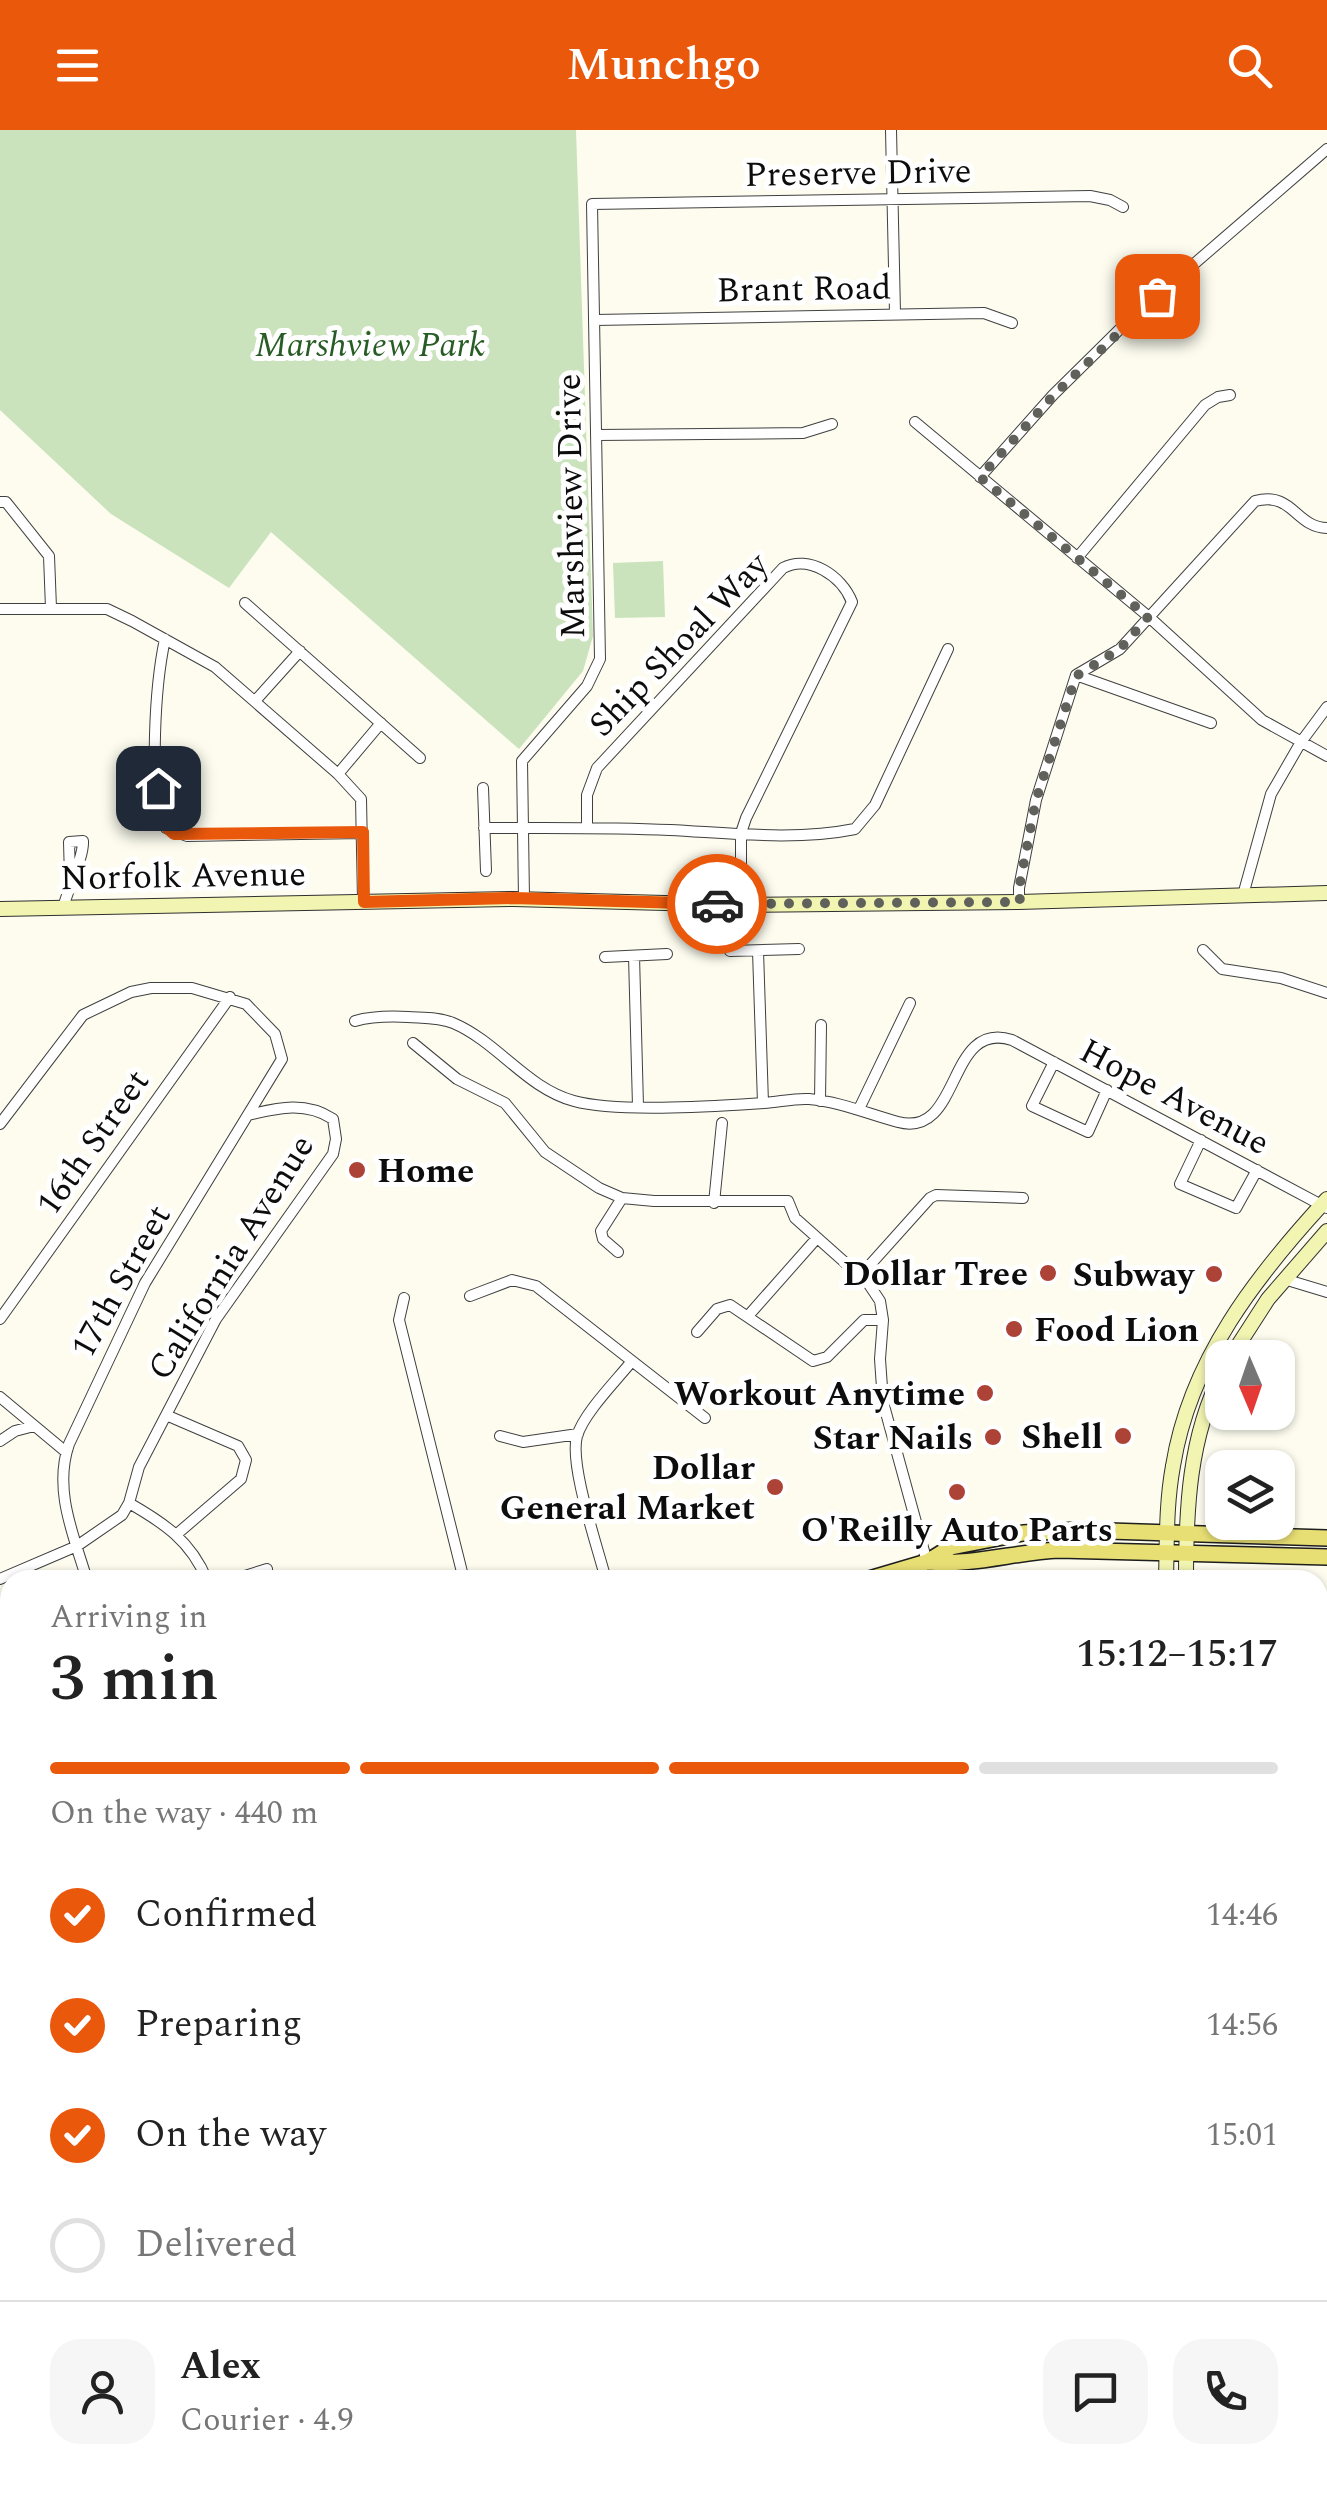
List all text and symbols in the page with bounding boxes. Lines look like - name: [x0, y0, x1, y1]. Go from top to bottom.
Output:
- text: Munchgo: [566, 31, 761, 100]
- icon: menu: [50, 38, 105, 93]
- icon: search: [1222, 38, 1277, 93]
- street label: Preserve Drive: [744, 145, 972, 202]
- pin: [1115, 254, 1200, 339]
- street label: Brant Road: [716, 261, 892, 318]
- icon: bag: [1130, 269, 1185, 324]
- park label: Marshview Park: [255, 319, 485, 372]
- street label: Marshview Drive: [543, 373, 600, 639]
- street label: Ship Shoal Way: [577, 540, 782, 750]
- pin: [116, 746, 201, 831]
- icon: home: [131, 761, 186, 816]
- street label: Norfolk Avenue: [60, 848, 307, 905]
- courier: [667, 854, 767, 954]
- icon: car: [690, 877, 745, 932]
- street label: Hope Avenue: [1070, 1025, 1279, 1170]
- street label: 16th Street: [23, 1059, 163, 1227]
- street label: California Avenue: [134, 1125, 328, 1391]
- place label: Home: [377, 1145, 474, 1198]
- marker: Home: [346, 1159, 368, 1181]
- street label: 17th Street: [57, 1195, 185, 1368]
- place label: Dollar Tree: [842, 1248, 1028, 1301]
- place label: Subway: [1073, 1249, 1195, 1302]
- marker: Dollar Tree: [1037, 1262, 1059, 1284]
- marker: Subway: [1203, 1263, 1225, 1285]
- place label: Food Lion: [1034, 1304, 1199, 1357]
- marker: Food Lion: [1003, 1318, 1025, 1340]
- north arrow: [1205, 1340, 1295, 1430]
- map controls: [1205, 1340, 1295, 1540]
- place label: Workout Anytime: [673, 1368, 965, 1421]
- marker: Workout Anytime: [974, 1382, 996, 1404]
- place label: Shell: [1021, 1411, 1103, 1464]
- place label: Star Nails: [813, 1412, 973, 1465]
- marker: Shell: [1112, 1425, 1134, 1447]
- marker: Star Nails: [982, 1426, 1004, 1448]
- place label: Dollar General Market: [500, 1442, 755, 1535]
- button: layers: [1205, 1450, 1295, 1540]
- marker: Dollar General Market: [764, 1476, 786, 1498]
- marker: O'Reilly Auto Parts: [946, 1481, 968, 1503]
- place label: O'Reilly Auto Parts: [801, 1504, 1113, 1557]
- text: Arriving in: [50, 1593, 207, 1642]
- text: 15:12–15:17: [1076, 1626, 1278, 1684]
- text: 3 min: [50, 1630, 219, 1729]
- text: On the way · 440 m: [50, 1789, 318, 1838]
- text: Confirmed: [135, 1886, 317, 1944]
- icon: check: [50, 1888, 105, 1943]
- text: 14:46: [1206, 1891, 1278, 1940]
- text: Preparing: [135, 1996, 302, 2054]
- icon: check: [50, 1998, 105, 2053]
- text: 14:56: [1206, 2001, 1278, 2050]
- text: On the way: [135, 2106, 326, 2164]
- icon: check: [50, 2108, 105, 2163]
- text: 15:01: [1206, 2111, 1278, 2160]
- text: Delivered: [135, 2216, 297, 2274]
- text: Alex: [180, 2338, 261, 2396]
- button: person: [50, 2339, 155, 2444]
- button: chat: [1043, 2339, 1148, 2444]
- button: phone: [1173, 2339, 1278, 2444]
- text: Courier · 4.9: [180, 2396, 353, 2445]

